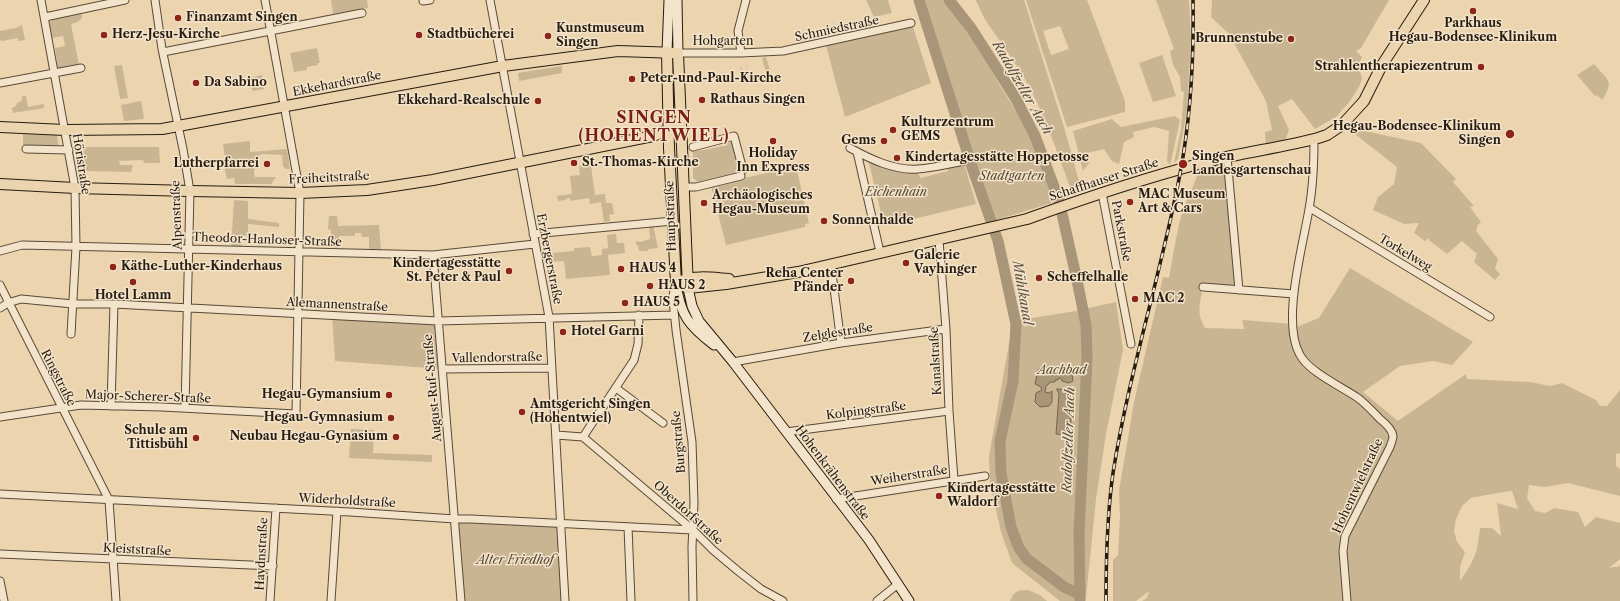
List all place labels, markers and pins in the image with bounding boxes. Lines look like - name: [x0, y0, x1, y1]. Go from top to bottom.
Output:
- marker: Parkhaus Hegau-Bodensee-Klinikum: [1468, 6, 1478, 16]
- place label: Finanzamt Singen: [186, 11, 298, 25]
- marker: Finanzamt Singen: [173, 13, 183, 23]
- place label: Parkhaus Hegau-Bodensee-Klinikum: [1389, 17, 1557, 45]
- place label: Kunstmuseum Singen: [556, 22, 644, 50]
- place label: Herz-Jesu-Kirche: [112, 28, 220, 42]
- place label: Stadtbücherei: [427, 28, 514, 42]
- marker: Herz-Jesu-Kirche: [99, 30, 109, 40]
- marker: Stadtbücherei: [414, 30, 424, 40]
- marker: Kunstmuseum Singen: [543, 31, 553, 41]
- place label: Brunnenstube: [1195, 32, 1283, 46]
- marker: Brunnenstube: [1286, 34, 1296, 44]
- place label: Strahlentherapiezentrum: [1315, 60, 1473, 74]
- marker: Strahlentherapiezentrum: [1476, 62, 1486, 72]
- place label: Peter-und-Paul-Kirche: [640, 72, 781, 86]
- marker: Peter-und-Paul-Kirche: [627, 74, 637, 84]
- place label: Da Sabino: [204, 76, 267, 90]
- marker: Da Sabino: [191, 78, 201, 88]
- place label: Rathaus Singen: [710, 93, 805, 107]
- place label: Ekkehard-Realschule: [397, 94, 530, 108]
- marker: Rathaus Singen: [697, 95, 707, 105]
- marker: Ekkehard-Realschule: [533, 96, 543, 106]
- place label: Kulturzentrum GEMS: [901, 116, 994, 144]
- place label: Hegau-Bodensee-Klinikum Singen: [1333, 120, 1501, 148]
- marker: Kulturzentrum GEMS: [888, 125, 898, 135]
- marker: Hegau-Bodensee-Klinikum Singen: [1504, 128, 1516, 140]
- place label: Gems: [841, 134, 876, 148]
- marker: Holiday Inn Express: [768, 136, 778, 146]
- marker: Gems: [879, 136, 889, 146]
- place label: Holiday Inn Express: [736, 147, 810, 175]
- place label: Singen Landesgartenschau: [1192, 150, 1311, 178]
- place label: Kindertagesstätte Hoppetosse: [905, 151, 1089, 165]
- marker: Kindertagesstätte Hoppetosse: [892, 153, 902, 163]
- place label: St.-Thomas-Kirche: [582, 156, 699, 170]
- place label: Lutherpfarrei: [174, 157, 259, 171]
- marker: St.-Thomas-Kirche: [569, 158, 579, 168]
- marker: Singen Landesgartenschau: [1177, 158, 1189, 170]
- marker: Lutherpfarrei: [262, 159, 272, 169]
- place label: MAC Museum Art & Cars: [1138, 188, 1225, 216]
- place label: Archäologisches Hegau-Museum: [712, 189, 813, 217]
- marker: MAC Museum Art & Cars: [1125, 197, 1135, 207]
- marker: Archäologisches Hegau-Museum: [699, 198, 709, 208]
- place label: Sonnenhalde: [832, 214, 914, 228]
- marker: Sonnenhalde: [819, 216, 829, 226]
- place label: Galerie Vayhinger: [914, 249, 977, 277]
- place label: Kindertagesstätte St. Peter & Paul: [392, 257, 501, 285]
- marker: Galerie Vayhinger: [901, 258, 911, 268]
- place label: Käthe-Luther-Kinderhaus: [121, 260, 282, 274]
- marker: Käthe-Luther-Kinderhaus: [108, 262, 118, 272]
- place label: HAUS 4: [629, 262, 676, 276]
- marker: HAUS 4: [616, 264, 626, 274]
- marker: Kindertagesstätte St. Peter & Paul: [504, 266, 514, 276]
- place label: Reha Center Pfänder: [766, 267, 843, 295]
- place label: Scheffelhalle: [1047, 271, 1128, 285]
- marker: Scheffelhalle: [1034, 273, 1044, 283]
- marker: Reha Center Pfänder: [846, 276, 856, 286]
- marker: Hotel Lamm: [128, 277, 138, 287]
- place label: HAUS 2: [658, 279, 705, 293]
- marker: HAUS 2: [645, 281, 655, 291]
- place label: Hotel Lamm: [95, 289, 171, 303]
- place label: MAC 2: [1143, 292, 1184, 306]
- marker: MAC 2: [1130, 294, 1140, 304]
- place label: HAUS 5: [633, 296, 680, 310]
- marker: HAUS 5: [620, 298, 630, 308]
- place label: Hotel Garni: [571, 325, 644, 339]
- marker: Hotel Garni: [558, 327, 568, 337]
- place label: Hegau-Gymansium: [262, 388, 381, 402]
- marker: Hegau-Gymansium: [384, 390, 394, 400]
- place label: Amtsgericht Singen (Hohentwiel): [530, 398, 651, 426]
- marker: Amtsgericht Singen (Hohentwiel): [517, 407, 527, 417]
- place label: Hegau-Gymnasium: [264, 411, 383, 425]
- marker: Hegau-Gymnasium: [386, 413, 396, 423]
- place label: Schule am Tittisbühl: [124, 424, 188, 452]
- place label: Neubau Hegau-Gynasium: [230, 430, 388, 444]
- marker: Neubau Hegau-Gynasium: [391, 432, 401, 442]
- marker: Schule am Tittisbühl: [191, 433, 201, 443]
- place label: Kindertagesstätte Waldorf: [947, 482, 1056, 510]
- marker: Kindertagesstätte Waldorf: [934, 491, 944, 501]

